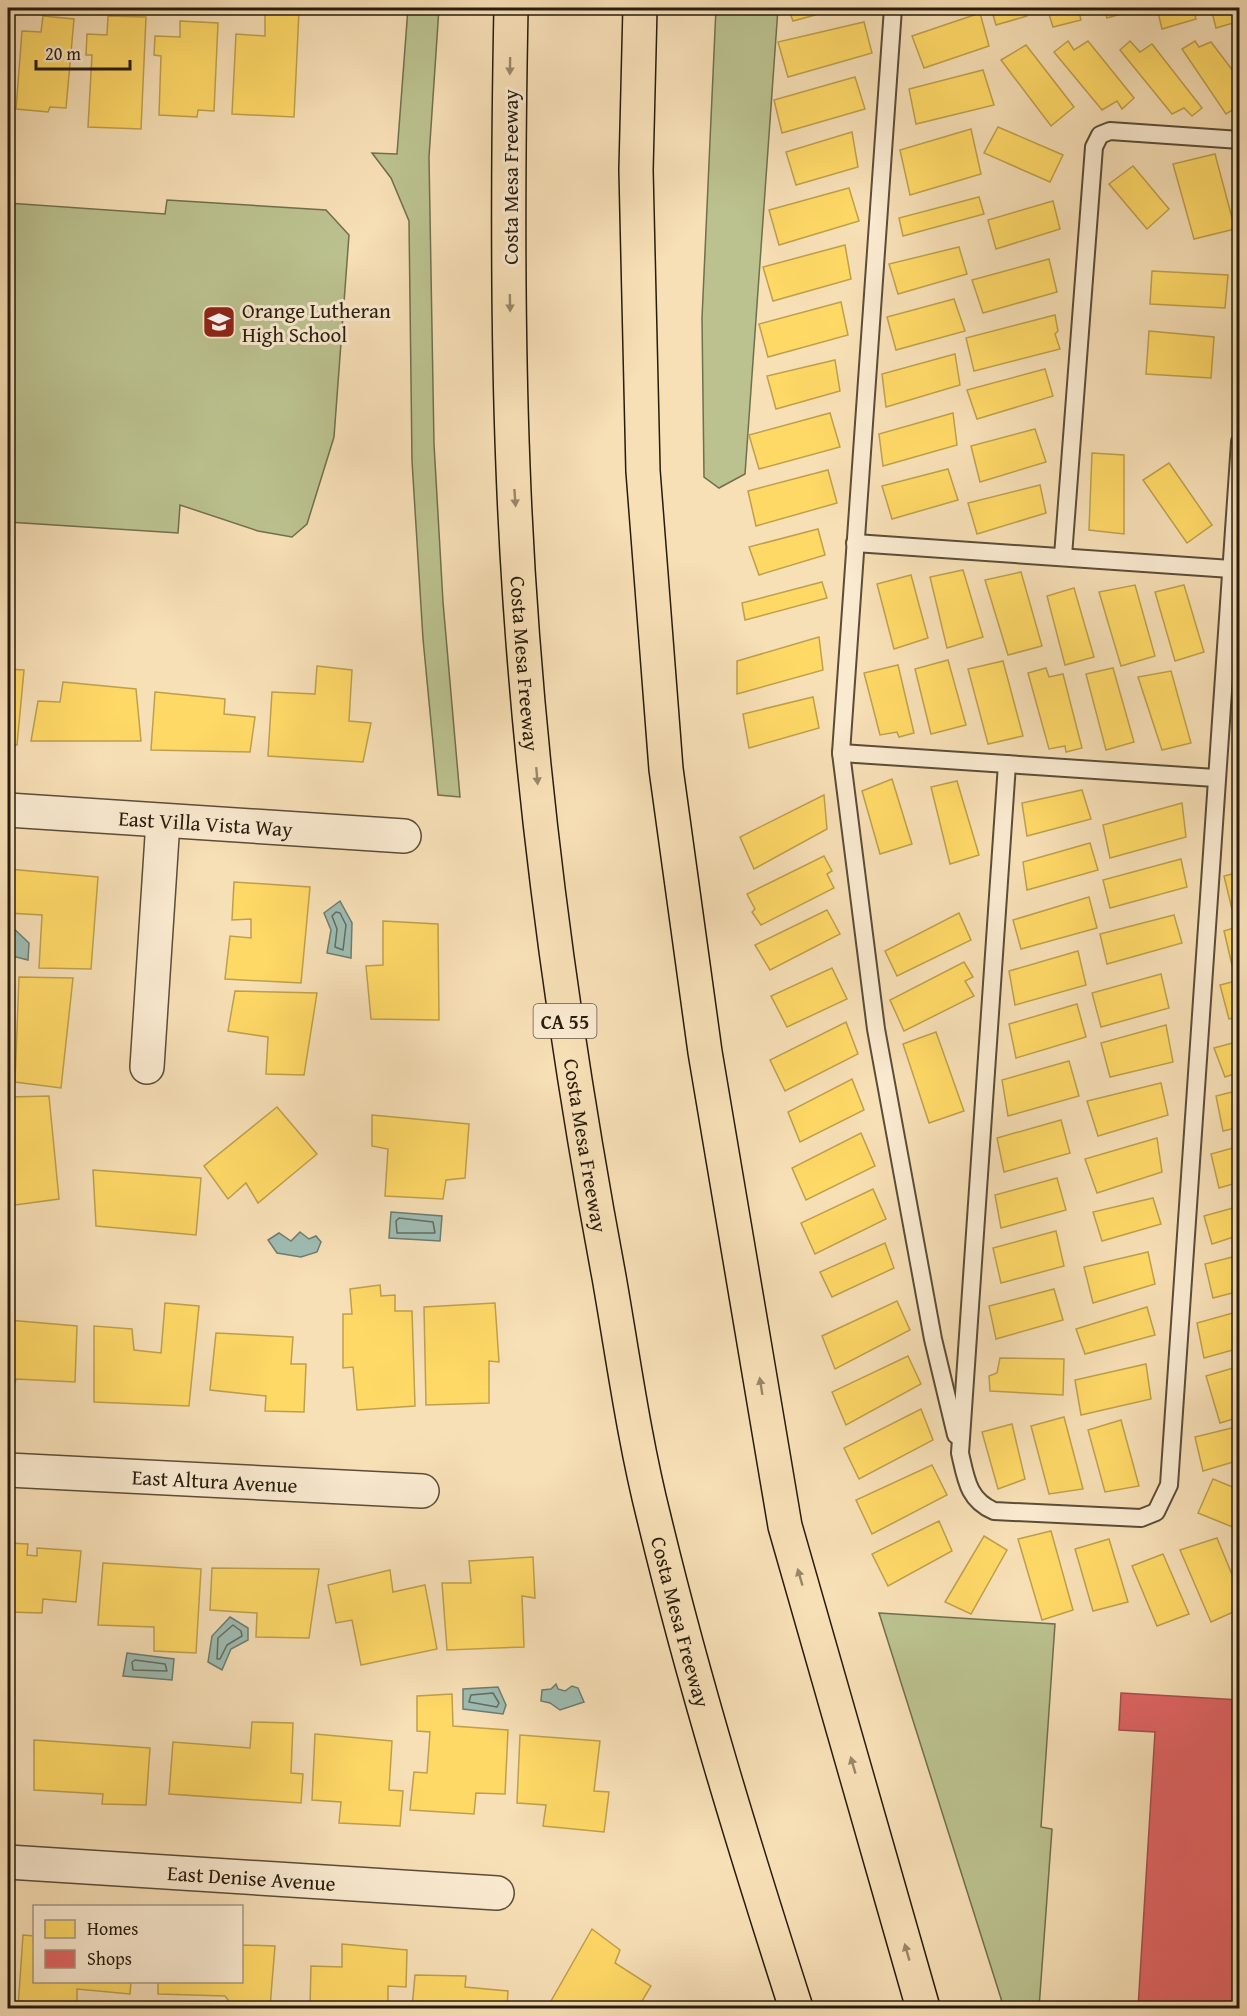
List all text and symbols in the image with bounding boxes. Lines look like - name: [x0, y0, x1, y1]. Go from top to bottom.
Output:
- scale bar: [36, 33, 130, 71]
- text: 20 m: [45, 40, 81, 67]
- one-way arrow: [505, 56, 514, 75]
- street label: Costa Mesa Freeway: [495, 89, 526, 265]
- one-way arrow: [505, 293, 515, 312]
- place label: Orange Lutheran High School: [242, 295, 391, 350]
- school or university icon: Orange Lutheran High School: [201, 304, 237, 340]
- one-way arrow: [510, 488, 519, 507]
- street label: Costa Mesa Freeway: [503, 575, 548, 753]
- one-way arrow: [532, 767, 542, 786]
- street label: East Villa Vista Way: [118, 802, 294, 844]
- road number: CA 55: [534, 1004, 596, 1038]
- street label: Costa Mesa Freeway: [556, 1056, 616, 1235]
- one-way arrow: [757, 1377, 766, 1396]
- street label: East Altura Avenue: [131, 1461, 299, 1500]
- street label: Costa Mesa Freeway: [644, 1533, 719, 1711]
- one-way arrow: [794, 1568, 804, 1587]
- one-way arrow: [848, 1756, 858, 1774]
- street label: East Denise Avenue: [166, 1857, 337, 1898]
- legend: [33, 1905, 243, 1983]
- text: Homes: [87, 1915, 138, 1942]
- one-way arrow: [902, 1943, 911, 1961]
- text: Shops: [87, 1945, 132, 1972]

